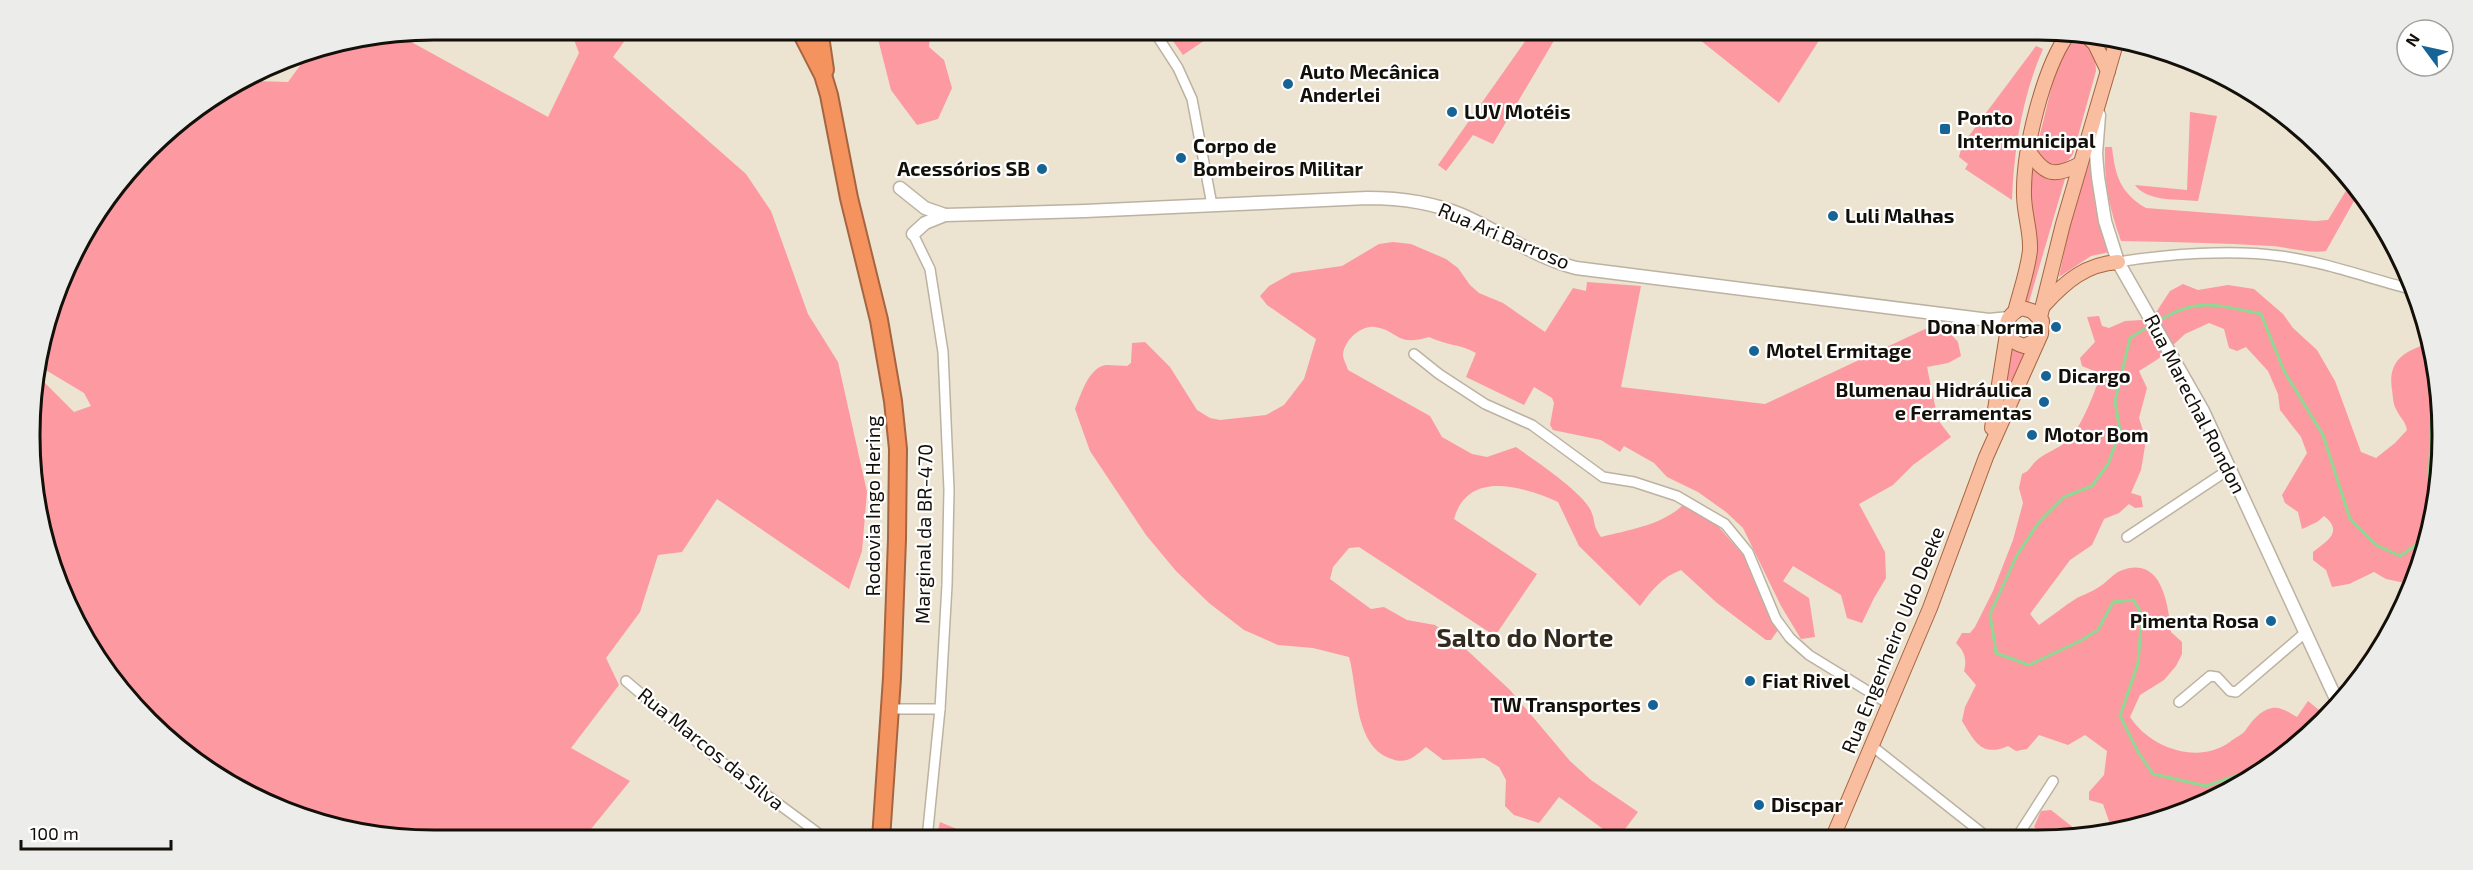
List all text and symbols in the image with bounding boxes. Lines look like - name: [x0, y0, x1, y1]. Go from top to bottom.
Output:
- north arrow: [2395, 18, 2455, 78]
- text: N: [2401, 30, 2423, 50]
- place label: Auto Mecânica Anderlei: [1300, 59, 1440, 106]
- marker: Auto Mecânica Anderlei: [1281, 77, 1295, 91]
- place label: LUV Motéis: [1464, 99, 1571, 123]
- marker: LUV Motéis: [1445, 105, 1459, 119]
- place label: Ponto Intermunicipal: [1957, 105, 2096, 152]
- marker: Ponto Intermunicipal: [1938, 122, 1952, 136]
- place label: Corpo de Bombeiros Militar: [1193, 133, 1364, 180]
- marker: Corpo de Bombeiros Militar: [1174, 151, 1188, 165]
- place label: Acessórios SB: [897, 156, 1030, 180]
- marker: Acessórios SB: [1035, 162, 1049, 176]
- street label: Rua Ari Barroso: [1435, 197, 1574, 274]
- place label: Luli Malhas: [1845, 203, 1954, 227]
- marker: Luli Malhas: [1826, 209, 1840, 223]
- street label: Rua Marechal Rondon: [2140, 310, 2252, 497]
- place label: Dona Norma: [1927, 314, 2044, 338]
- marker: Dona Norma: [2049, 320, 2063, 334]
- place label: Motel Ermitage: [1766, 338, 1912, 362]
- marker: Motel Ermitage: [1747, 344, 1761, 358]
- place label: Dicargo: [2058, 363, 2131, 387]
- marker: Dicargo: [2039, 369, 2053, 383]
- place label: Blumenau Hidráulica e Ferramentas: [1836, 377, 2032, 424]
- marker: Blumenau Hidráulica e Ferramentas: [2037, 395, 2051, 409]
- street label: Rodovia Ingo Hering: [860, 416, 884, 596]
- place label: Motor Bom: [2044, 422, 2149, 446]
- marker: Motor Bom: [2025, 428, 2039, 442]
- street label: Marginal da BR-470: [909, 444, 937, 624]
- street label: Rua Engenheiro Udo Deeke: [1836, 523, 1949, 756]
- place label: Pimenta Rosa: [2130, 608, 2259, 632]
- marker: Pimenta Rosa: [2264, 614, 2278, 628]
- district label: Salto do Norte: [1437, 621, 1613, 652]
- place label: Fiat Rivel: [1762, 668, 1850, 692]
- marker: Fiat Rivel: [1743, 674, 1757, 688]
- street label: Rua Marcos da Silva: [634, 682, 790, 815]
- place label: TW Transportes: [1490, 692, 1641, 716]
- marker: TW Transportes: [1646, 698, 1660, 712]
- place label: Discpar: [1771, 792, 1843, 816]
- marker: Discpar: [1752, 798, 1766, 812]
- scale bar: [21, 813, 171, 851]
- text: 100 m: [30, 822, 79, 844]

